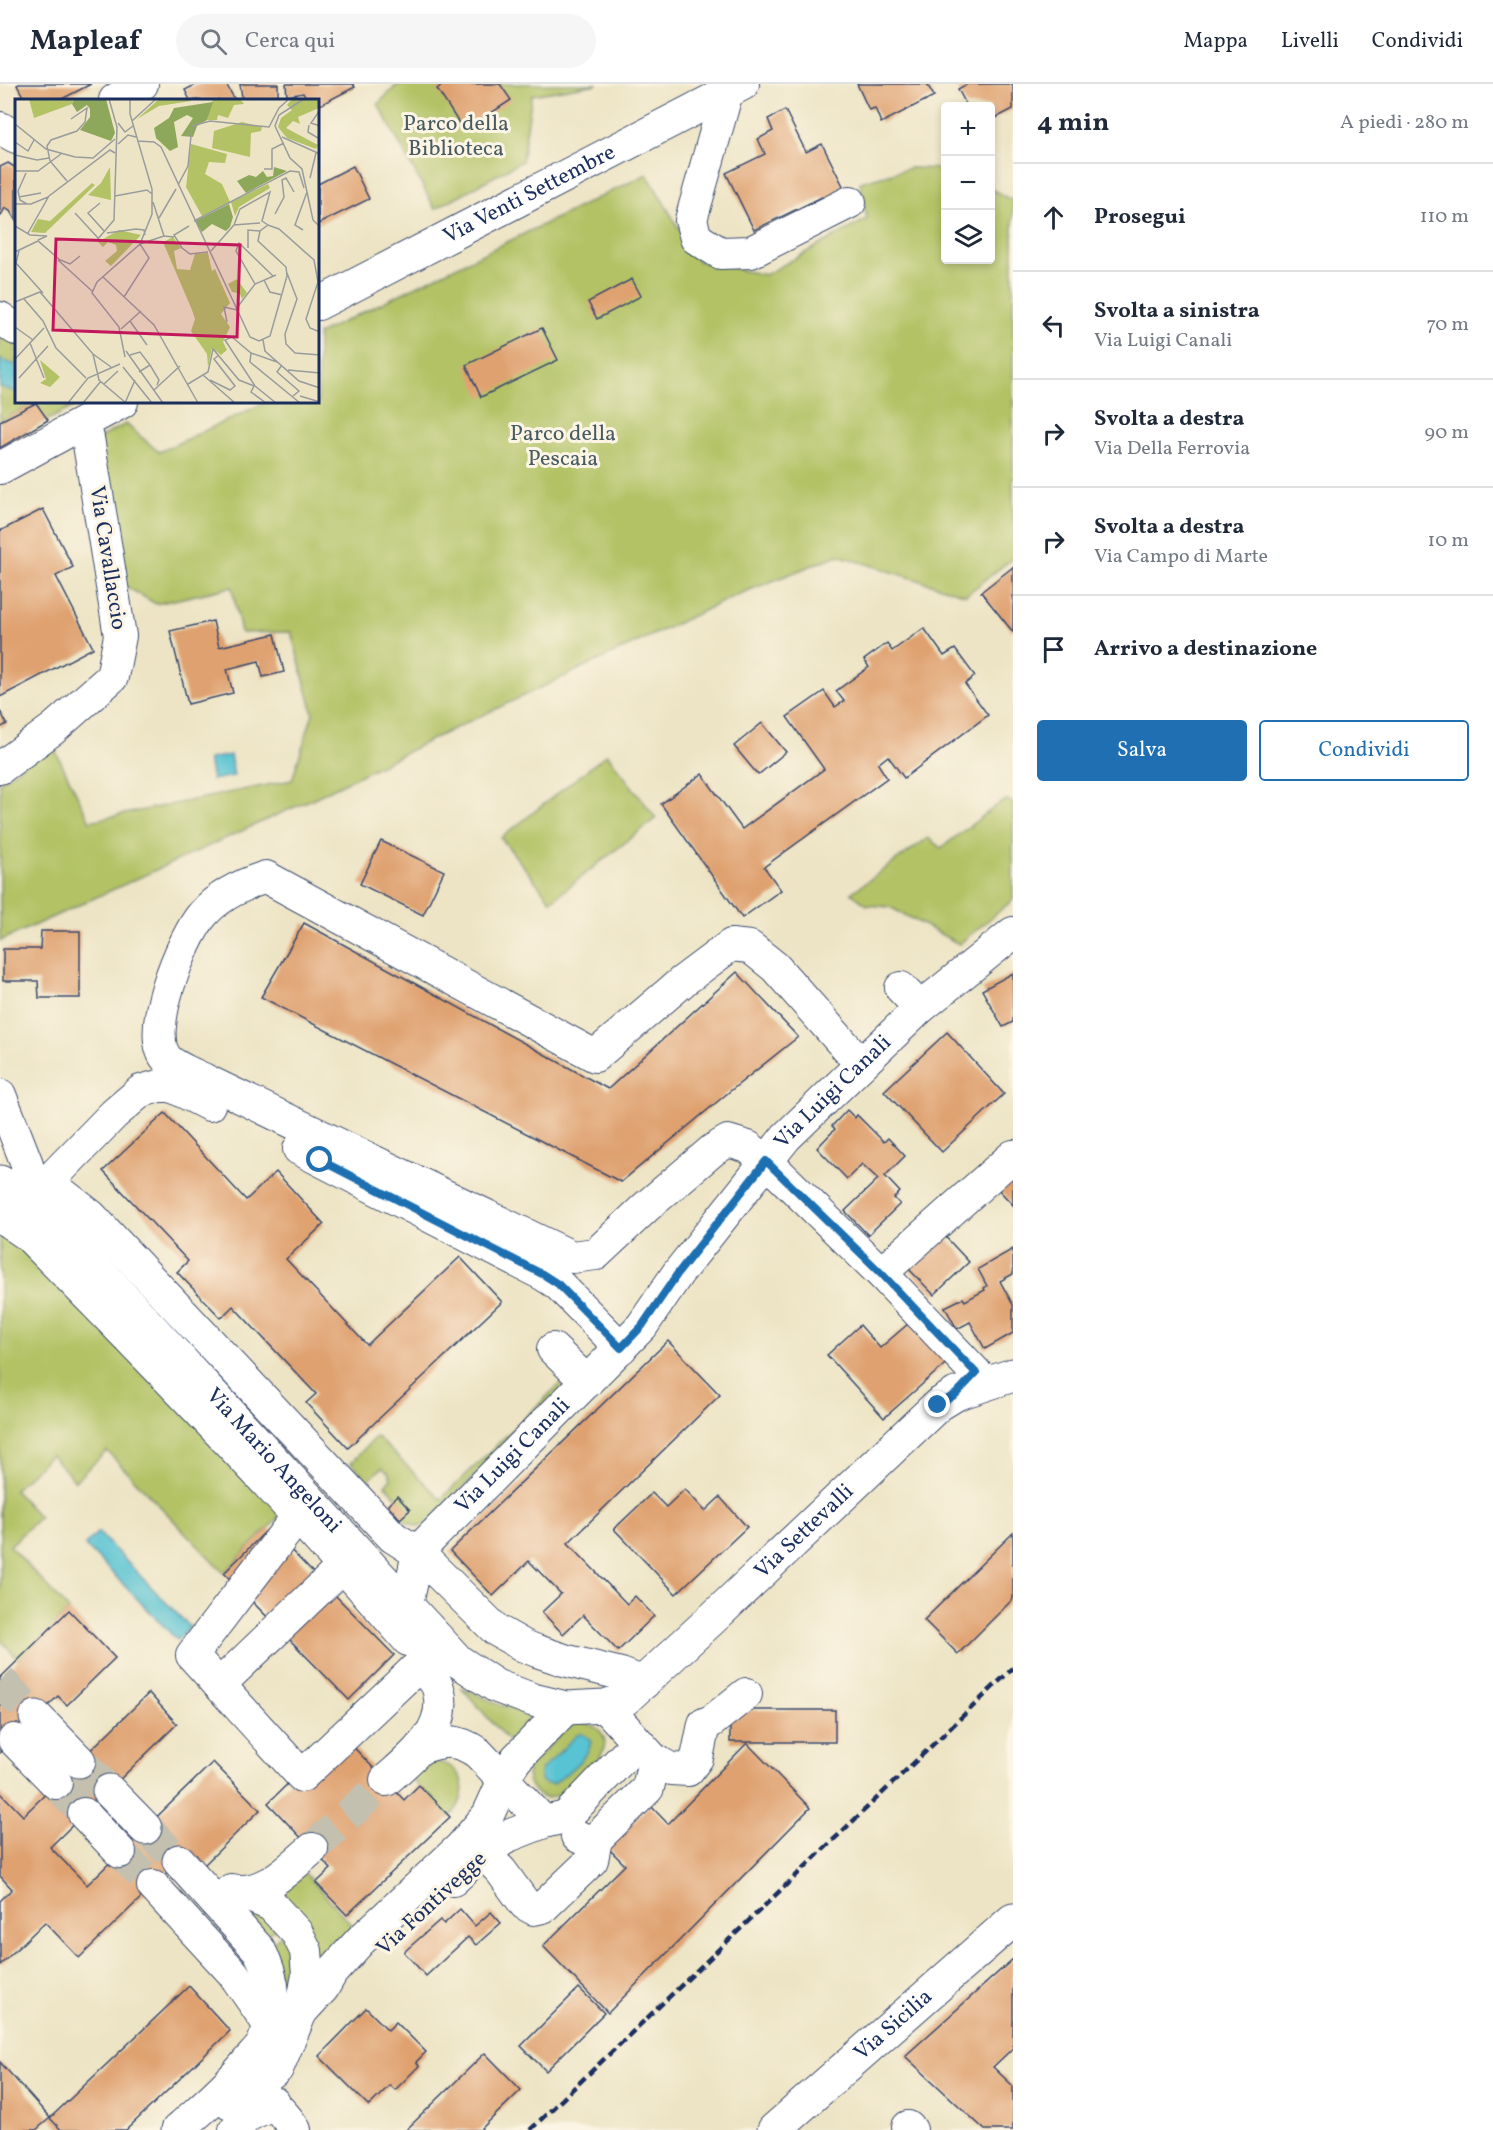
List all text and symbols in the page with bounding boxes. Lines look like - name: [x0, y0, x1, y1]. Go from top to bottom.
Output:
- search box: [176, 14, 596, 68]
- text: Mapleaf: [30, 22, 140, 61]
- icon: search: [197, 25, 230, 58]
- text: Cerca qui: [245, 26, 335, 57]
- text: Mappa: [1183, 27, 1248, 56]
- text: Livelli: [1281, 27, 1339, 56]
- text: Condividi: [1372, 27, 1463, 56]
- inset map: [15, 99, 320, 404]
- map controls: [941, 102, 995, 264]
- button: +: [941, 102, 995, 156]
- text: 4 min: [1037, 105, 1109, 141]
- park label: Parco della Biblioteca: [403, 109, 509, 165]
- text: A piedi · 280 m: [1340, 109, 1469, 137]
- street label: Via Venti Settembre: [438, 137, 621, 252]
- button: −: [941, 156, 995, 210]
- icon: ahead: [1037, 201, 1070, 234]
- text: Prosegui: [1094, 202, 1186, 233]
- text: 110 m: [1420, 203, 1469, 231]
- button: layers: [941, 210, 995, 264]
- text: Svolta a sinistra: [1094, 296, 1260, 327]
- icon: left: [1037, 309, 1070, 342]
- text: 70 m: [1426, 311, 1469, 339]
- text: Via Luigi Canali: [1094, 327, 1232, 355]
- text: Svolta a destra: [1094, 404, 1245, 435]
- icon: right: [1037, 417, 1070, 450]
- park label: Parco della Pescaia: [510, 419, 616, 475]
- text: 90 m: [1425, 419, 1469, 447]
- text: Via Della Ferrovia: [1094, 435, 1250, 463]
- street label: Via Cavallaccio: [80, 484, 134, 632]
- text: Svolta a destra: [1094, 512, 1245, 543]
- icon: right: [1037, 525, 1070, 558]
- text: 10 m: [1428, 527, 1469, 555]
- text: Via Campo di Marte: [1094, 543, 1268, 571]
- icon: arrive: [1037, 633, 1070, 666]
- text: Arrivo a destinazione: [1094, 634, 1317, 665]
- button: Salva: [1037, 720, 1247, 781]
- button: Condividi: [1259, 720, 1469, 781]
- street label: Via Luigi Canali: [767, 1028, 899, 1155]
- route start: [306, 1146, 332, 1172]
- street label: Via Mario Angeloni: [198, 1381, 348, 1540]
- street label: Via Luigi Canali: [448, 1391, 577, 1521]
- route end: [924, 1391, 950, 1417]
- street label: Via Settevalli: [748, 1477, 861, 1586]
- street label: Via Fontivegge: [370, 1845, 494, 1963]
- street label: Via Sicilia: [847, 1982, 940, 2068]

